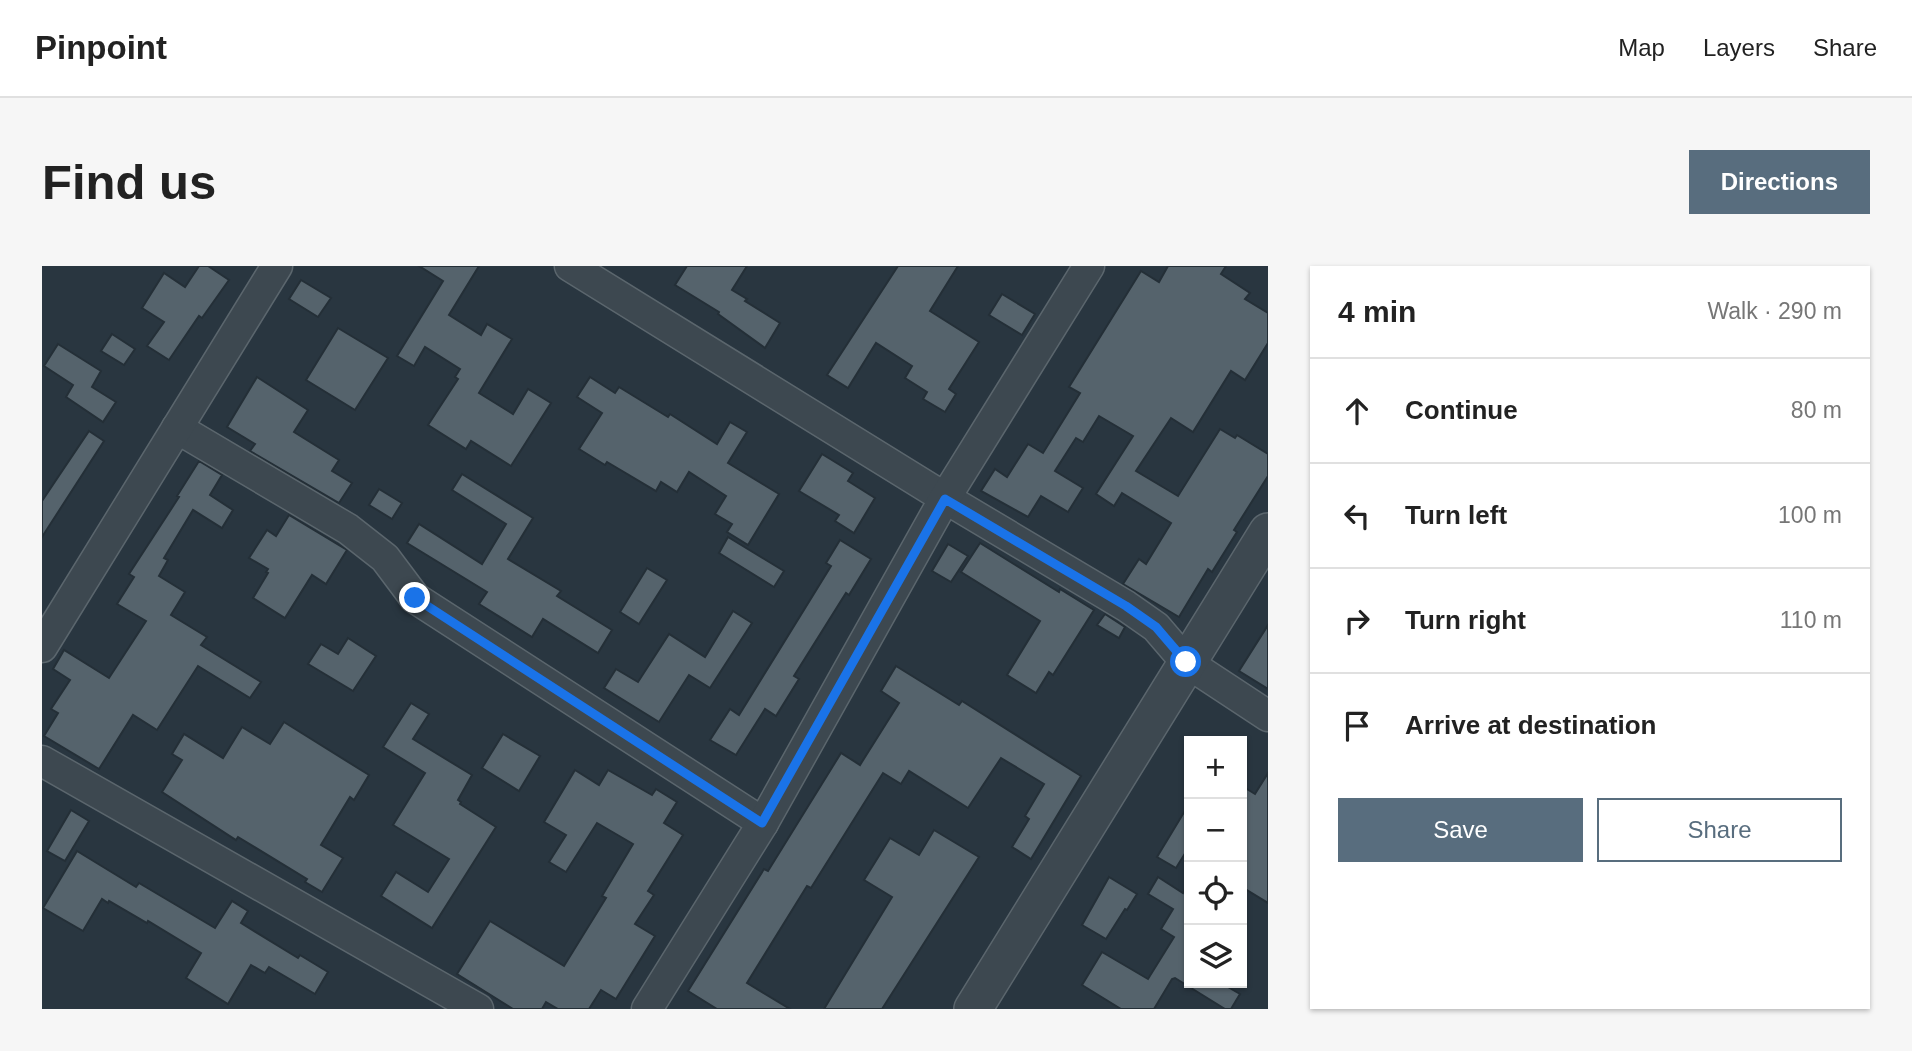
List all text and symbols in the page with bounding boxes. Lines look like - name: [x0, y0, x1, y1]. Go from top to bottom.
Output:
- text: Pinpoint: [35, 29, 167, 66]
- text: Map: [1618, 34, 1665, 61]
- text: Layers: [1703, 34, 1775, 61]
- text: Share: [1813, 34, 1877, 61]
- button: Directions: [1689, 150, 1870, 214]
- text: Find us: [42, 155, 216, 209]
- text: 4 min: [1338, 295, 1416, 328]
- text: Walk · 290 m: [1707, 298, 1842, 324]
- icon: ahead: [1338, 392, 1376, 430]
- text: Continue: [1405, 395, 1518, 425]
- text: 80 m: [1791, 397, 1842, 423]
- icon: left: [1338, 497, 1376, 535]
- text: Turn left: [1405, 500, 1507, 530]
- text: 100 m: [1778, 502, 1842, 528]
- route end: [399, 582, 430, 613]
- icon: right: [1338, 602, 1376, 640]
- text: Turn right: [1405, 605, 1526, 635]
- text: 110 m: [1780, 607, 1842, 633]
- route start: [1170, 646, 1201, 677]
- icon: arrive: [1338, 707, 1376, 745]
- text: Arrive at destination: [1405, 710, 1656, 740]
- map controls: [1184, 736, 1247, 988]
- button: +: [1184, 736, 1247, 799]
- button: Save: [1338, 798, 1583, 862]
- button: Share: [1597, 798, 1842, 862]
- button: −: [1184, 799, 1247, 862]
- button: locate: [1184, 862, 1247, 925]
- button: layers: [1184, 925, 1247, 988]

